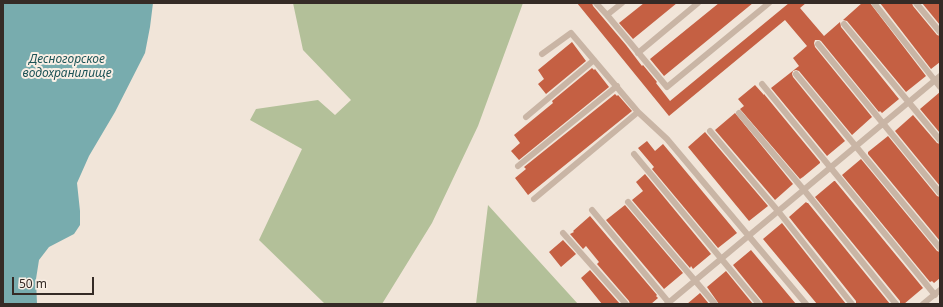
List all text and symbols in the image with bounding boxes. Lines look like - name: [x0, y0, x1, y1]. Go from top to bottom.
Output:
- water label: Десногорское водохранилище: [22, 53, 112, 81]
- scale bar: [14, 269, 96, 295]
- text: 50 m: [19, 275, 47, 292]

